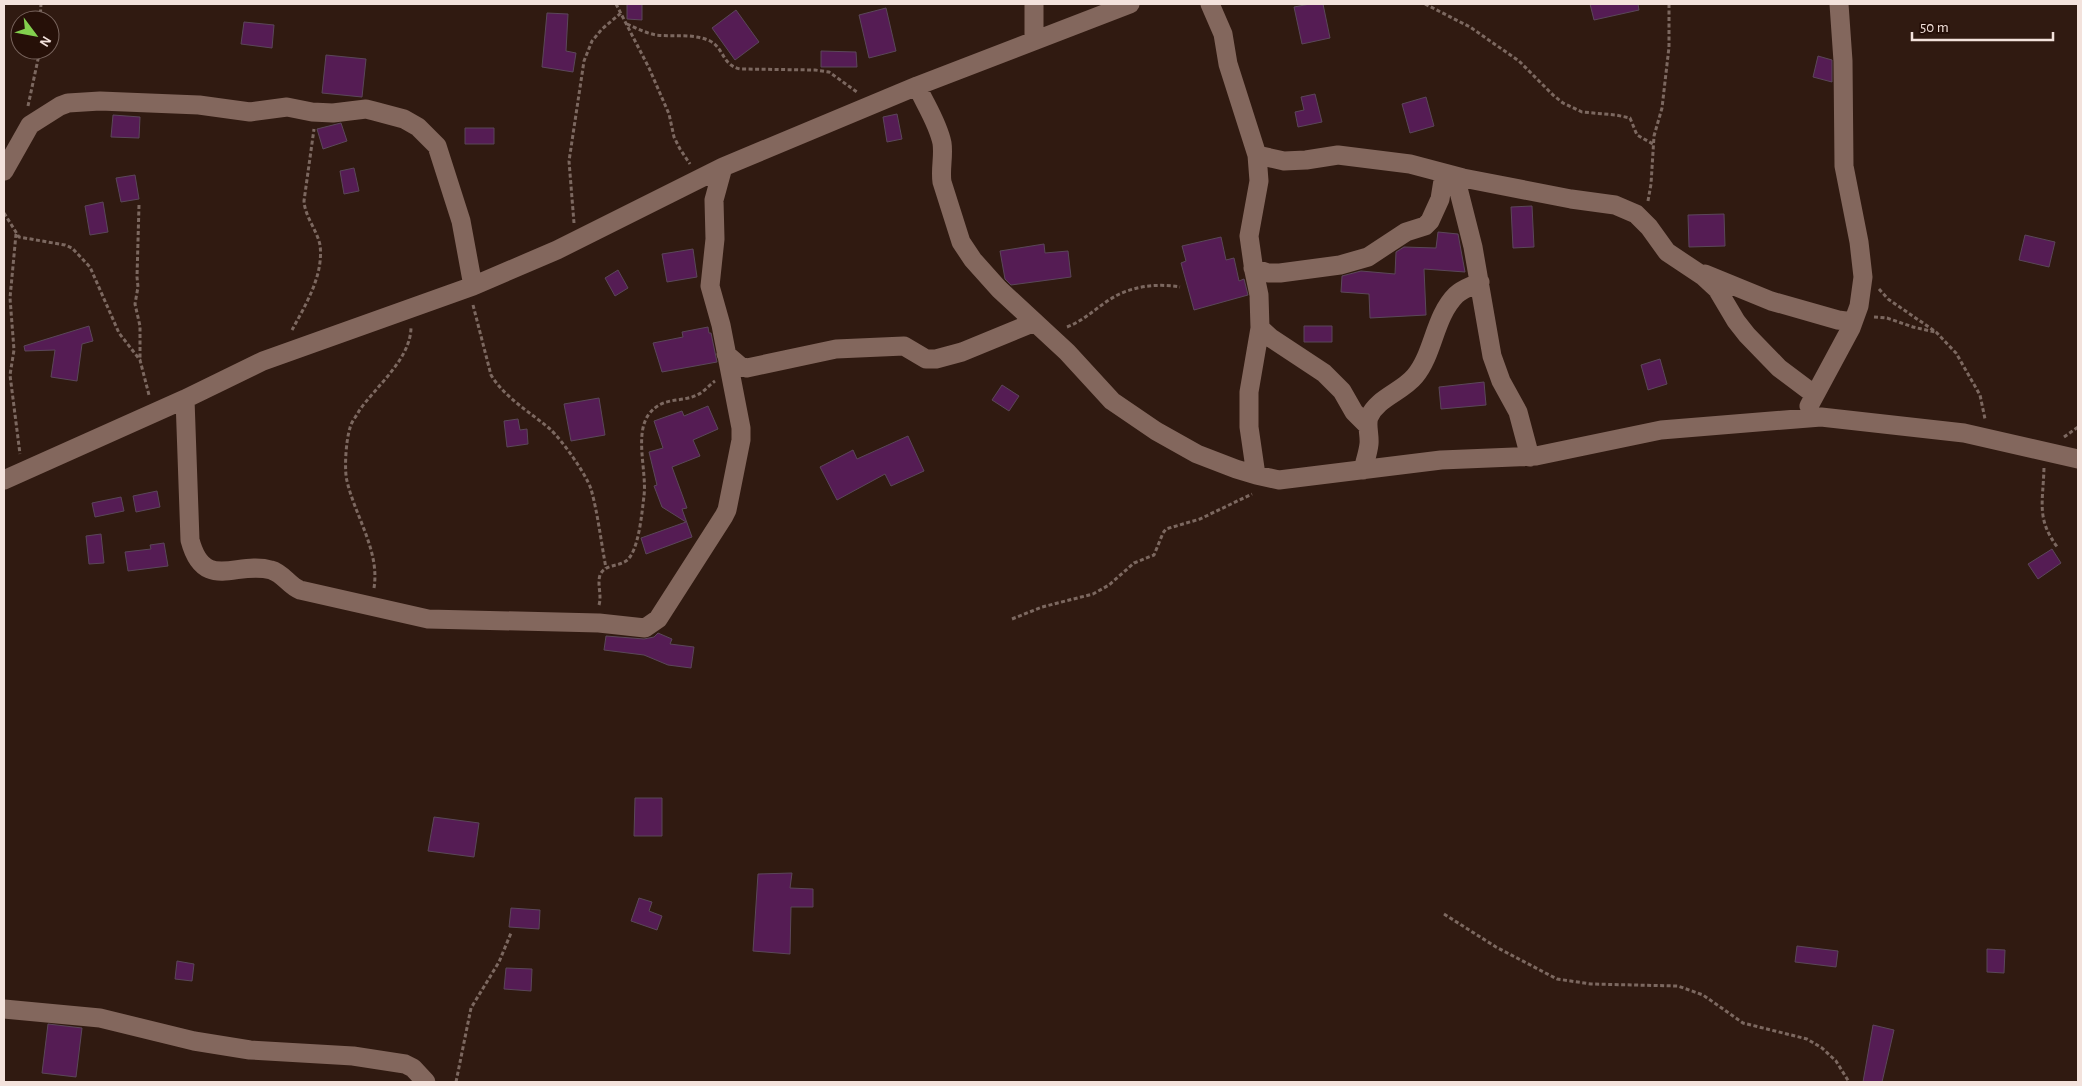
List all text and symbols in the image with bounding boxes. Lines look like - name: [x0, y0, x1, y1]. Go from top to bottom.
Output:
- north arrow: [10, 10, 60, 60]
- scale bar: [1912, 10, 2053, 42]
- text: 50 m: [1920, 20, 1949, 35]
- text: N: [37, 34, 54, 49]

